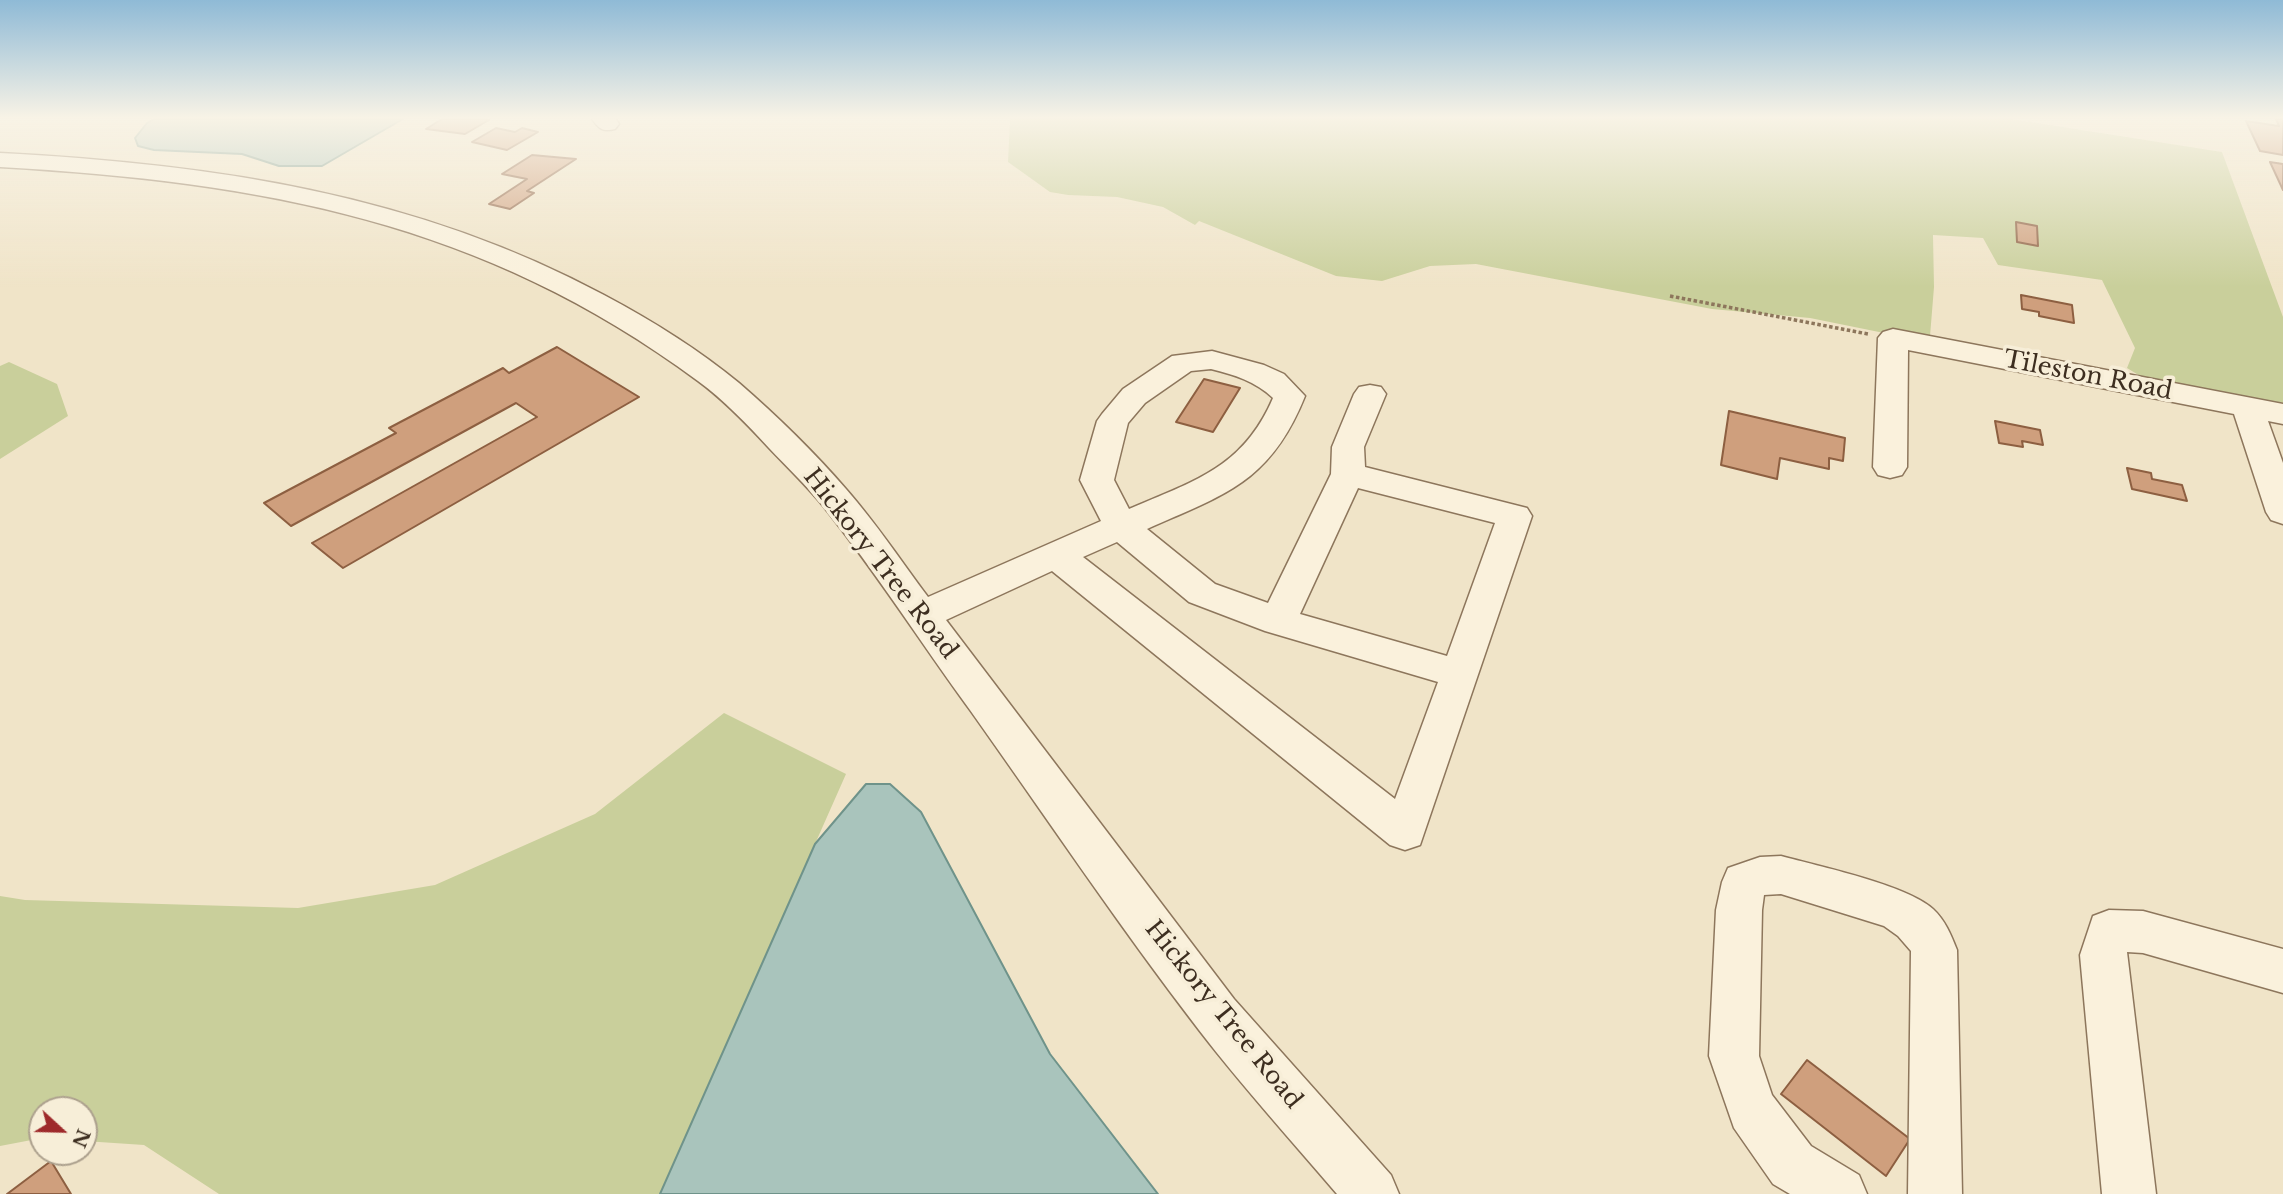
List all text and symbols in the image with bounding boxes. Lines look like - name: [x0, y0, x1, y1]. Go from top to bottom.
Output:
- street label: Tileston Road: [2001, 346, 2175, 406]
- street label: Hickory Tree Road: [797, 463, 963, 665]
- street label: Hickory Tree Road: [1138, 915, 1308, 1115]
- north arrow: [28, 1096, 98, 1166]
- text: N: [67, 1126, 95, 1151]

